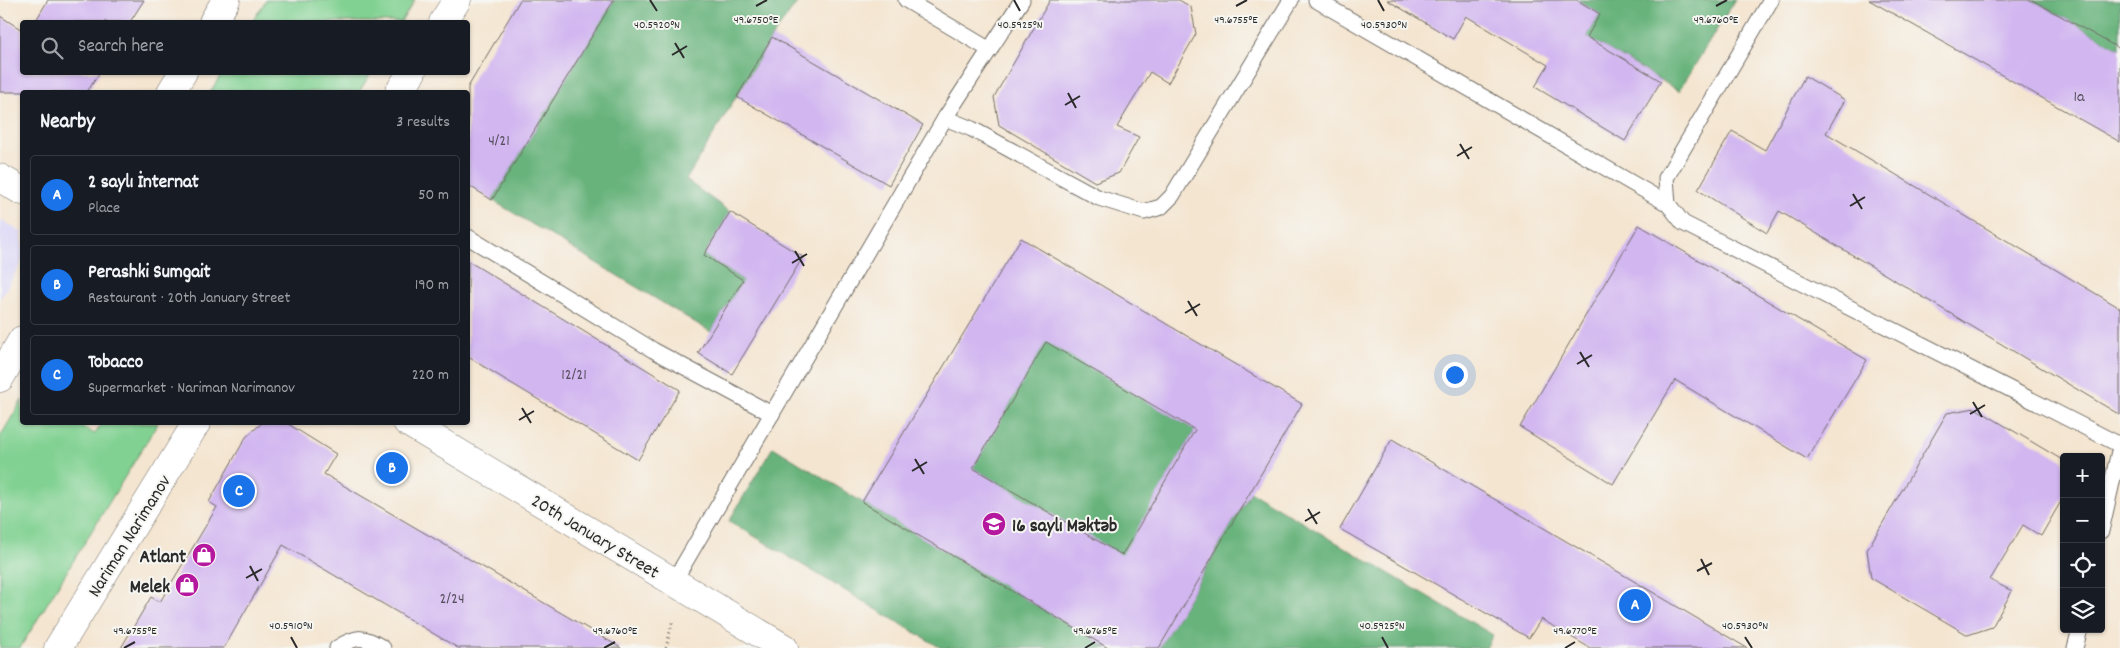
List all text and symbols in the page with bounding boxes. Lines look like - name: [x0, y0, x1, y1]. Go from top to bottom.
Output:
- text: 49.6750°E: [734, 12, 779, 29]
- text: 49.6755°E: [1214, 12, 1258, 29]
- text: 49.6760°E: [1694, 12, 1739, 29]
- text: 40.5920°N: [634, 17, 680, 34]
- text: 40.5925°N: [997, 17, 1043, 34]
- text: 40.5930°N: [1361, 17, 1407, 34]
- search box: [20, 20, 470, 75]
- icon: search: [38, 34, 66, 62]
- text: Search here: [78, 34, 164, 61]
- house number: 1a: [2073, 86, 2085, 109]
- text: Nearby: [40, 108, 95, 138]
- text: 3 results: [396, 111, 450, 134]
- house number: 4/21: [488, 130, 510, 153]
- text: 2 saylı İnternat: [88, 170, 199, 197]
- text: A: [53, 184, 61, 207]
- text: 50 m: [418, 184, 449, 207]
- text: Place: [88, 197, 120, 220]
- text: Perashki Sumgait: [88, 260, 211, 287]
- text: B: [53, 274, 61, 297]
- text: 190 m: [415, 274, 449, 297]
- text: Restaurant · 20th January Street: [88, 287, 290, 310]
- text: Tobacco: [88, 350, 143, 377]
- your location: [1442, 362, 1468, 388]
- text: C: [53, 364, 61, 387]
- text: 220 m: [412, 364, 449, 387]
- house number: 12/21: [561, 364, 587, 387]
- text: Supermarket · Nariman Narimanov: [88, 377, 295, 400]
- pin: B: [376, 449, 408, 487]
- map controls: [2060, 453, 2105, 633]
- button: +: [2060, 453, 2105, 498]
- street label: Nariman Narimanov: [82, 470, 180, 603]
- pin: C: [223, 472, 255, 510]
- street label: 20th January Street: [525, 489, 664, 587]
- button: −: [2060, 498, 2105, 543]
- school or university icon: 16 saylı Məktəb: [981, 511, 1007, 537]
- place label: 16 saylı Məktəb: [1012, 514, 1117, 541]
- shop icon: Atlant: [191, 542, 217, 568]
- button: locate: [2060, 543, 2105, 588]
- place label: Atlant: [139, 545, 186, 572]
- shop icon: Melek: [174, 572, 200, 598]
- place label: Melek: [130, 575, 170, 602]
- pin: A: [1619, 586, 1651, 624]
- house number: 2/24: [439, 588, 465, 611]
- button: layers: [2060, 588, 2105, 633]
- text: 40.5910°N: [269, 618, 313, 635]
- text: 40.5925°N: [1359, 618, 1405, 635]
- text: 40.5930°N: [1722, 618, 1768, 635]
- text: 49.6755°E: [113, 623, 157, 640]
- text: 49.6760°E: [593, 623, 638, 640]
- text: 49.6765°E: [1073, 623, 1117, 640]
- text: 49.6770°E: [1553, 623, 1597, 640]

